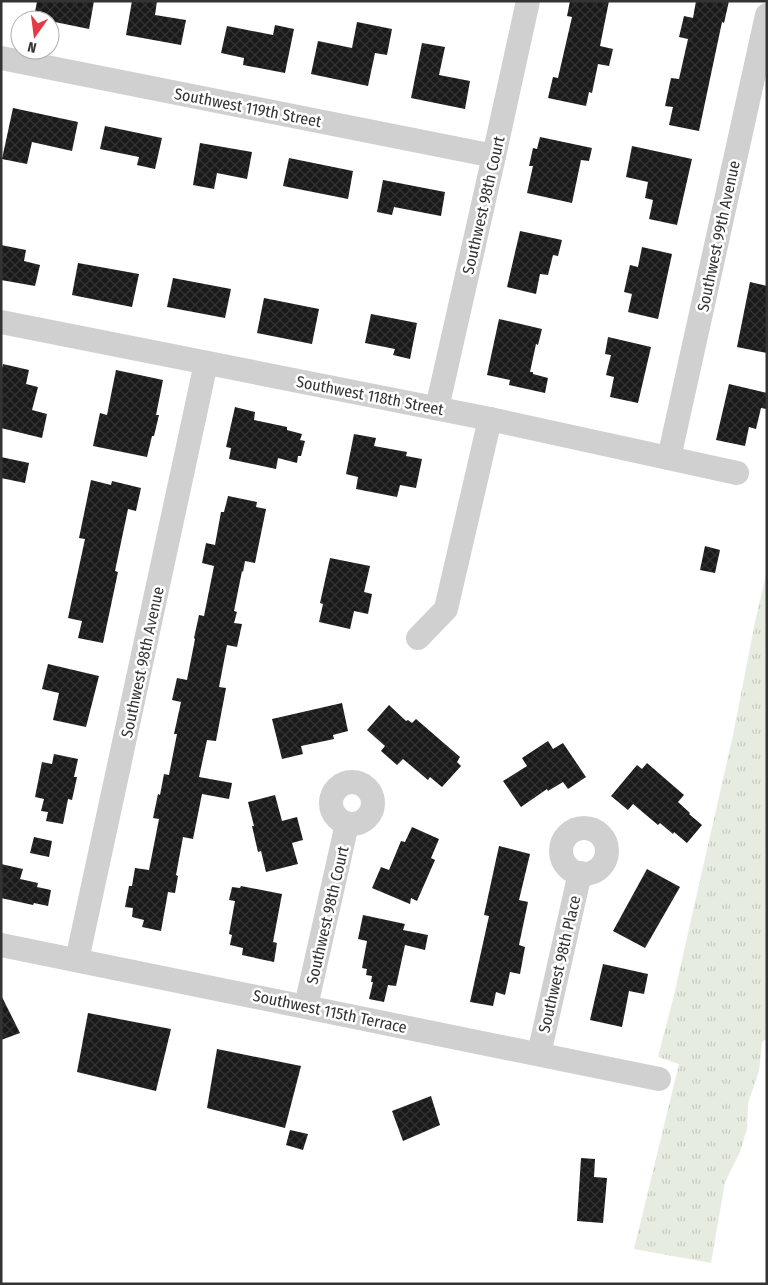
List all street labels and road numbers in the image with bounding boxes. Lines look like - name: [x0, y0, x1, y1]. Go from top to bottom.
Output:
- street label: Southwest 119th Street: [173, 84, 324, 131]
- street label: Southwest 98th Court: [458, 133, 509, 276]
- street label: Southwest 99th Avenue: [693, 159, 744, 313]
- street label: Southwest 118th Street: [295, 372, 446, 419]
- street label: Southwest 98th Avenue: [117, 585, 168, 739]
- street label: Southwest 98th Court: [302, 843, 353, 986]
- street label: Southwest 98th Place: [534, 893, 585, 1035]
- street label: Southwest 115th Terrace: [251, 986, 409, 1037]

